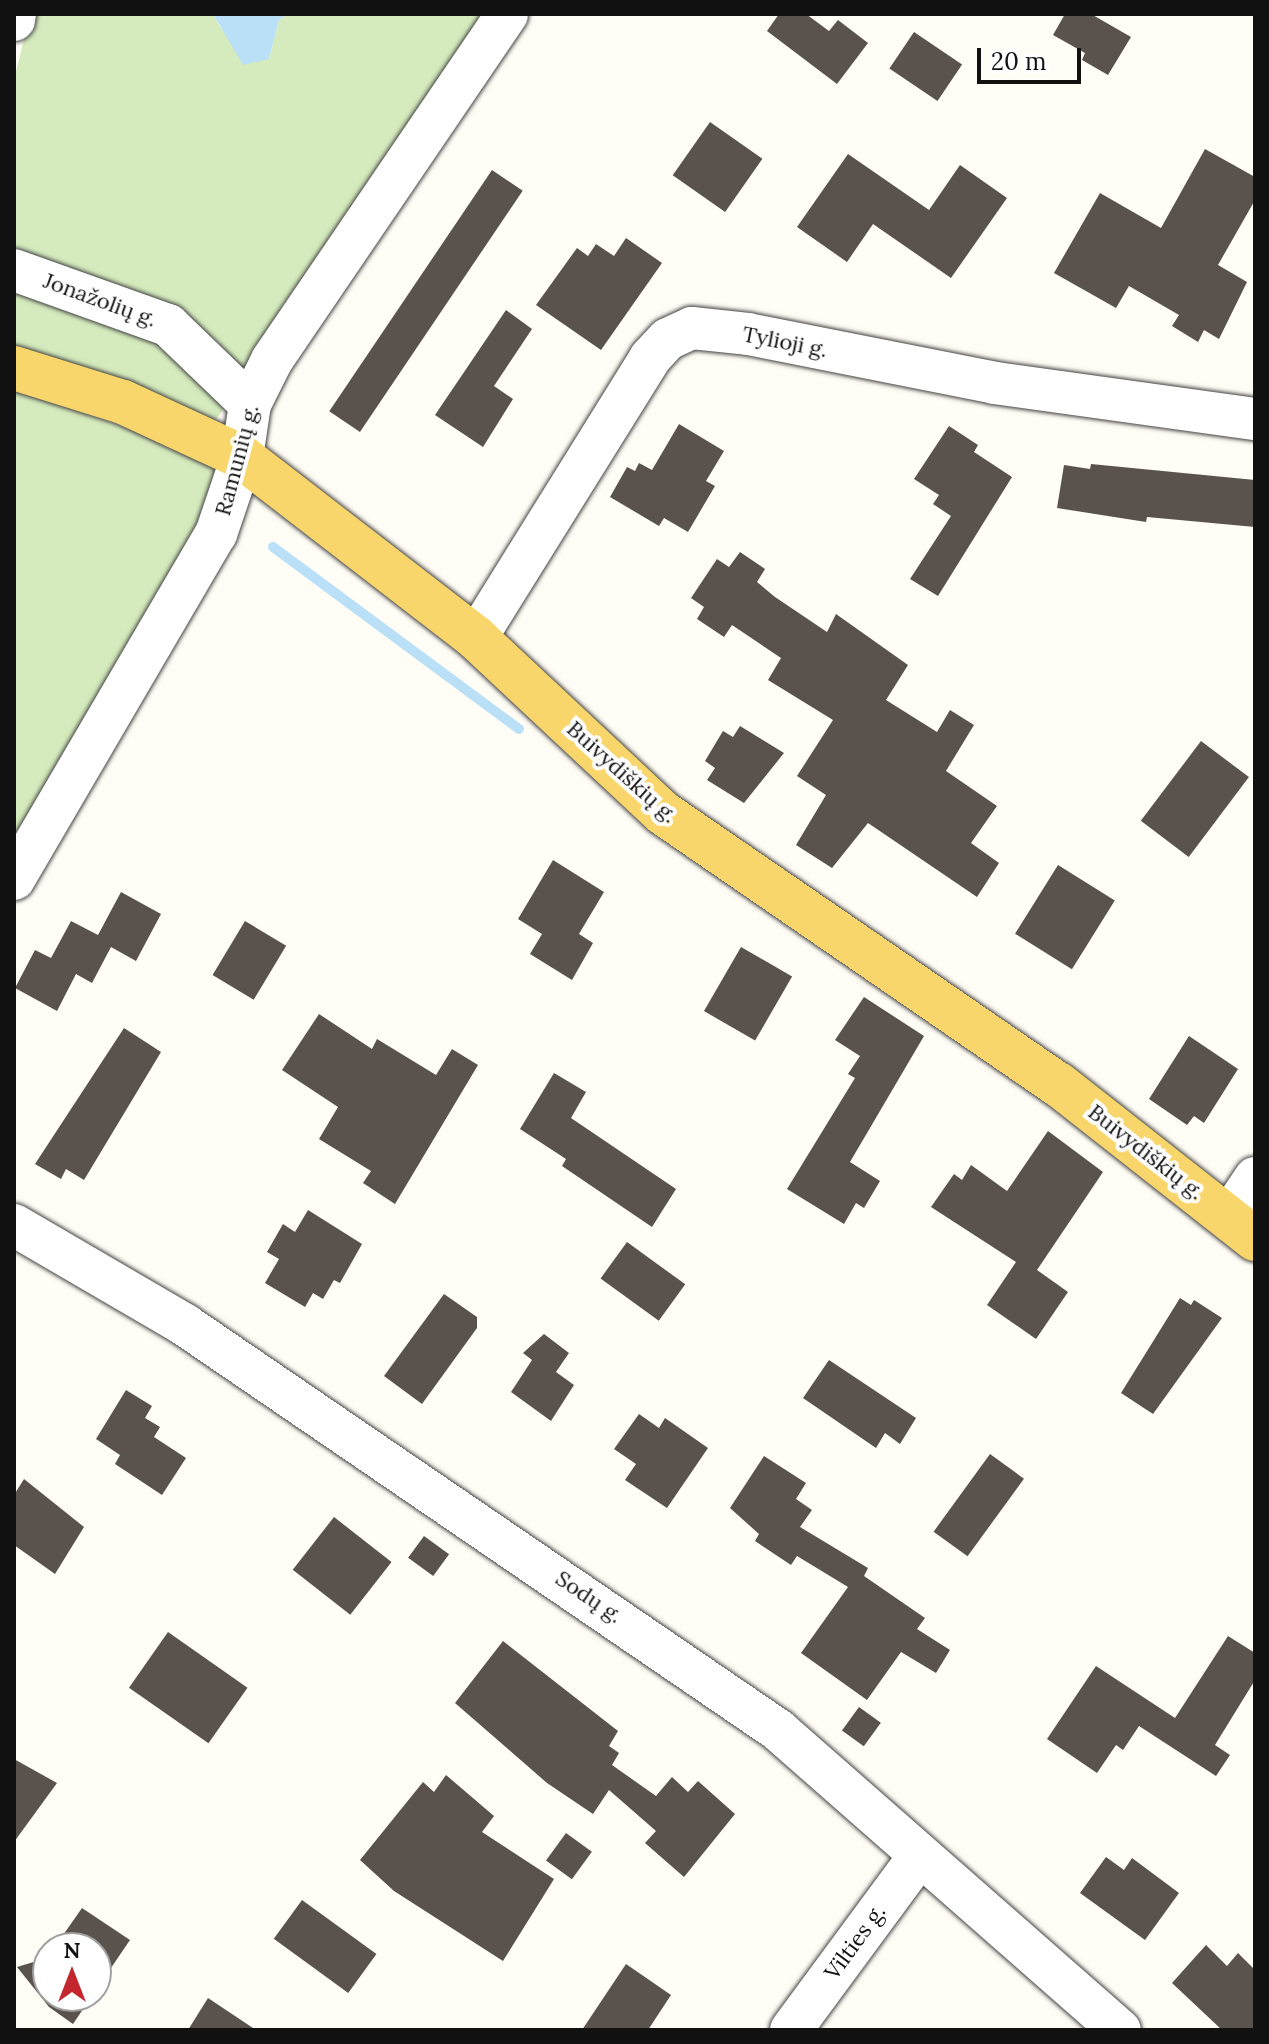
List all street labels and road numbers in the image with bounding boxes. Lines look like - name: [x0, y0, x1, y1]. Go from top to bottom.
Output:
- street label: Jonažolių g.: [40, 267, 160, 333]
- street label: Tylioji g.: [740, 321, 830, 363]
- street label: Ramunių g.: [209, 402, 265, 518]
- street label: Buivydiškių g.: [561, 716, 683, 828]
- street label: Buivydiškių g.: [1083, 1099, 1209, 1205]
- street label: Sodų g.: [551, 1565, 627, 1629]
- street label: Vilties g.: [819, 1899, 891, 1985]

